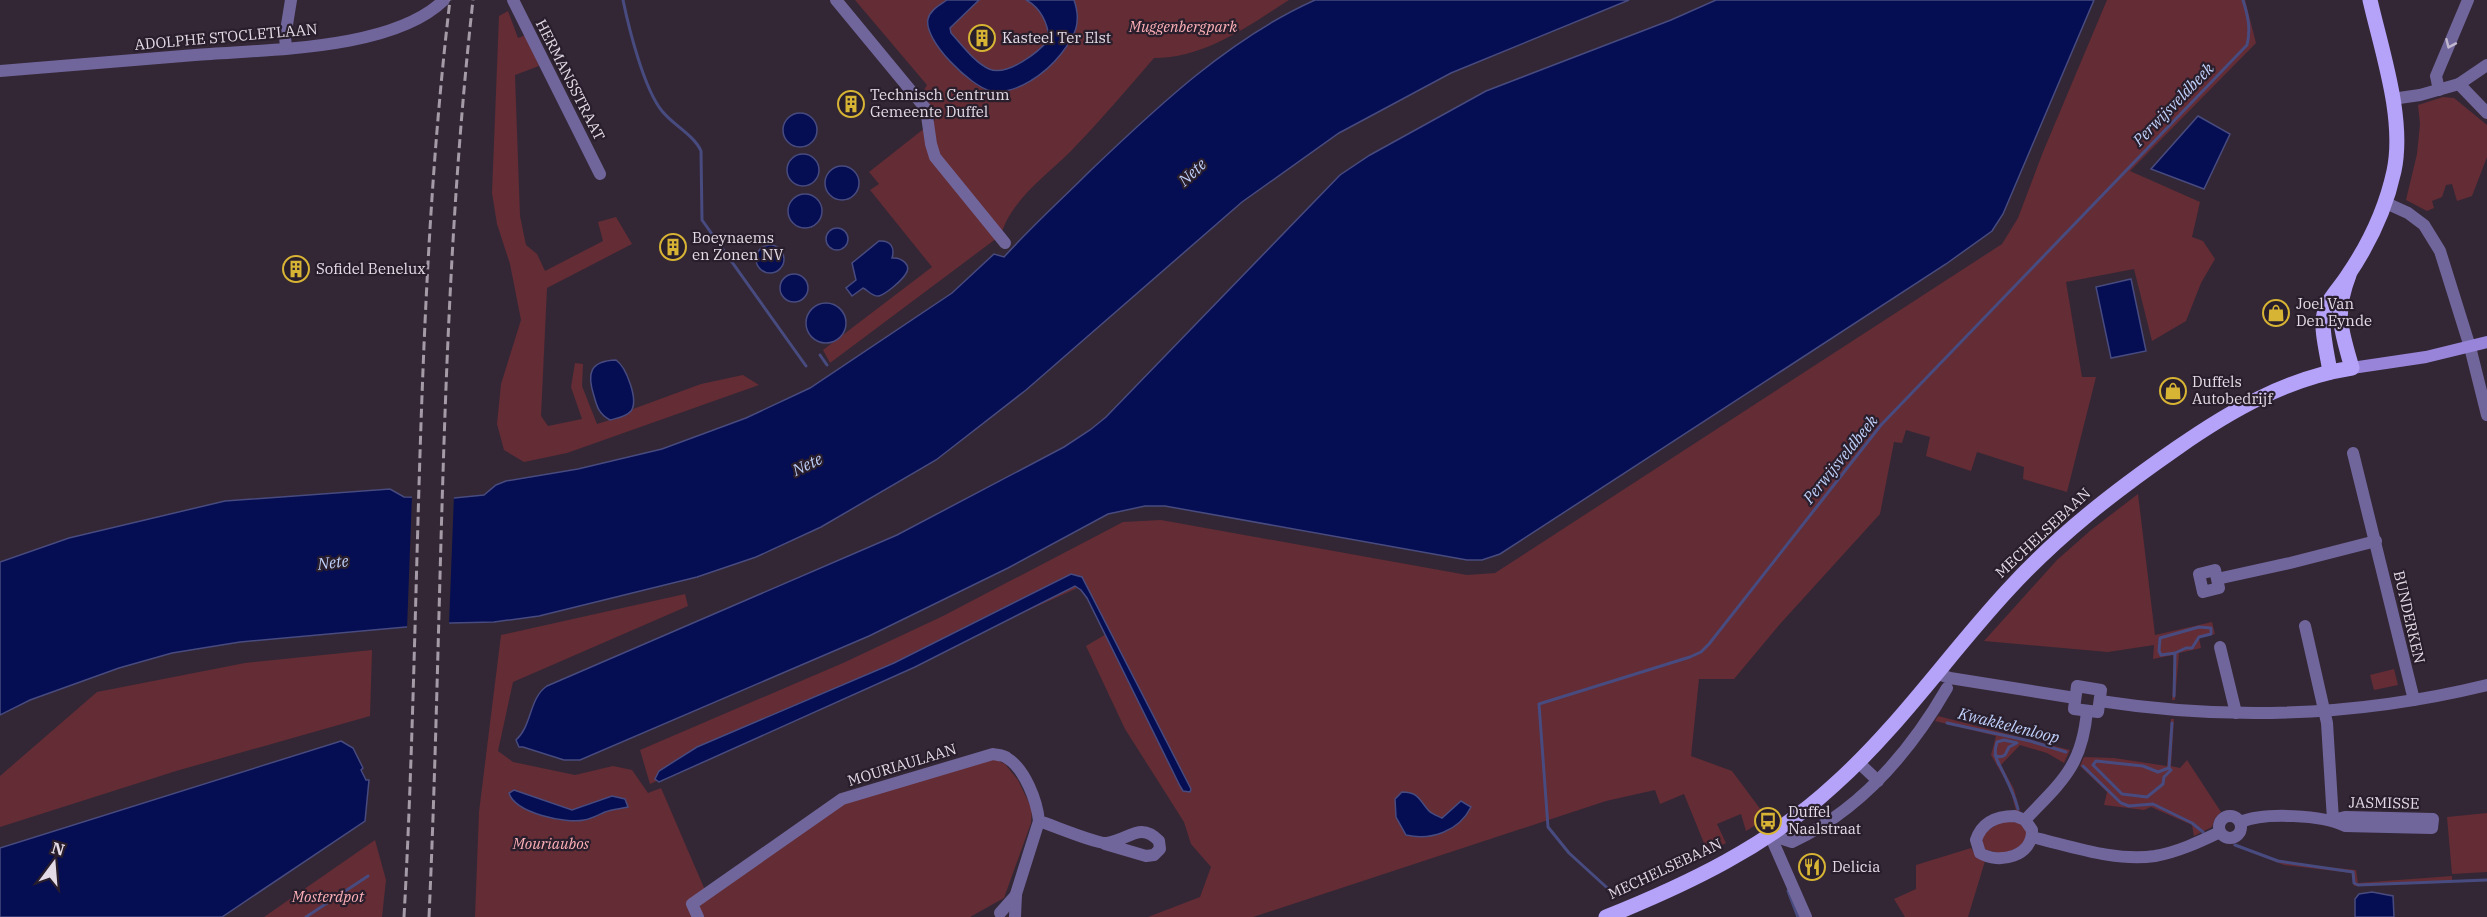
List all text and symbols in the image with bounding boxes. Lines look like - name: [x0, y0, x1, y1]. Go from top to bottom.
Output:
- street label: HERMANSSTRAAT: [532, 16, 609, 144]
- park label: Muggenbergpark: [1128, 17, 1237, 36]
- street label: ADOLPHE STOCLETLAAN: [134, 19, 318, 54]
- building icon: Kasteel Ter Elst: [967, 23, 997, 53]
- place label: Kasteel Ter Elst: [1002, 28, 1111, 47]
- one-way arrow: [2445, 38, 2457, 49]
- water label: Perwijsveldbeek: [2128, 58, 2218, 151]
- place label: Technisch Centrum Gemeente Duffel: [870, 85, 1010, 121]
- building icon: Technisch Centrum Gemeente Duffel: [836, 89, 866, 119]
- water label: Nete: [1173, 154, 1210, 191]
- place label: Boeynaems en Zonen NV: [692, 228, 783, 264]
- building icon: Boeynaems en Zonen NV: [658, 232, 688, 262]
- building icon: Sofidel Benelux: [281, 254, 311, 284]
- place label: Sofidel Benelux: [316, 259, 426, 278]
- place label: Joel Van Den Eynde: [2296, 294, 2372, 330]
- shop icon: Joel Van Den Eynde: [2261, 298, 2291, 328]
- place label: Duffels Autobedrijf: [2192, 372, 2273, 408]
- shop icon: Duffels Autobedrijf: [2158, 376, 2188, 406]
- water label: Perwijsveldbeek: [1798, 410, 1882, 508]
- water label: Nete: [788, 448, 825, 480]
- street label: MECHELSEBAAN: [1991, 484, 2094, 582]
- water label: Nete: [315, 550, 350, 574]
- street label: BUNDERKEN: [2390, 569, 2429, 665]
- water label: Kwakkelenloop: [1955, 703, 2062, 747]
- street label: MOURIAULAAN: [845, 739, 958, 790]
- street label: JASMISSE: [2348, 792, 2420, 813]
- place label: Duffel Naalstraat: [1788, 802, 1861, 838]
- bus stop icon: Duffel Naalstraat: [1753, 806, 1783, 836]
- north arrow: [24, 833, 84, 893]
- park label: Mouriaubos: [512, 834, 590, 853]
- street label: MECHELSEBAAN: [1605, 834, 1725, 903]
- text: N: [49, 837, 67, 860]
- restaurant icon: Delicia: [1797, 852, 1827, 882]
- place label: Delicia: [1832, 857, 1881, 876]
- park label: Mosterdpot: [291, 887, 365, 906]

